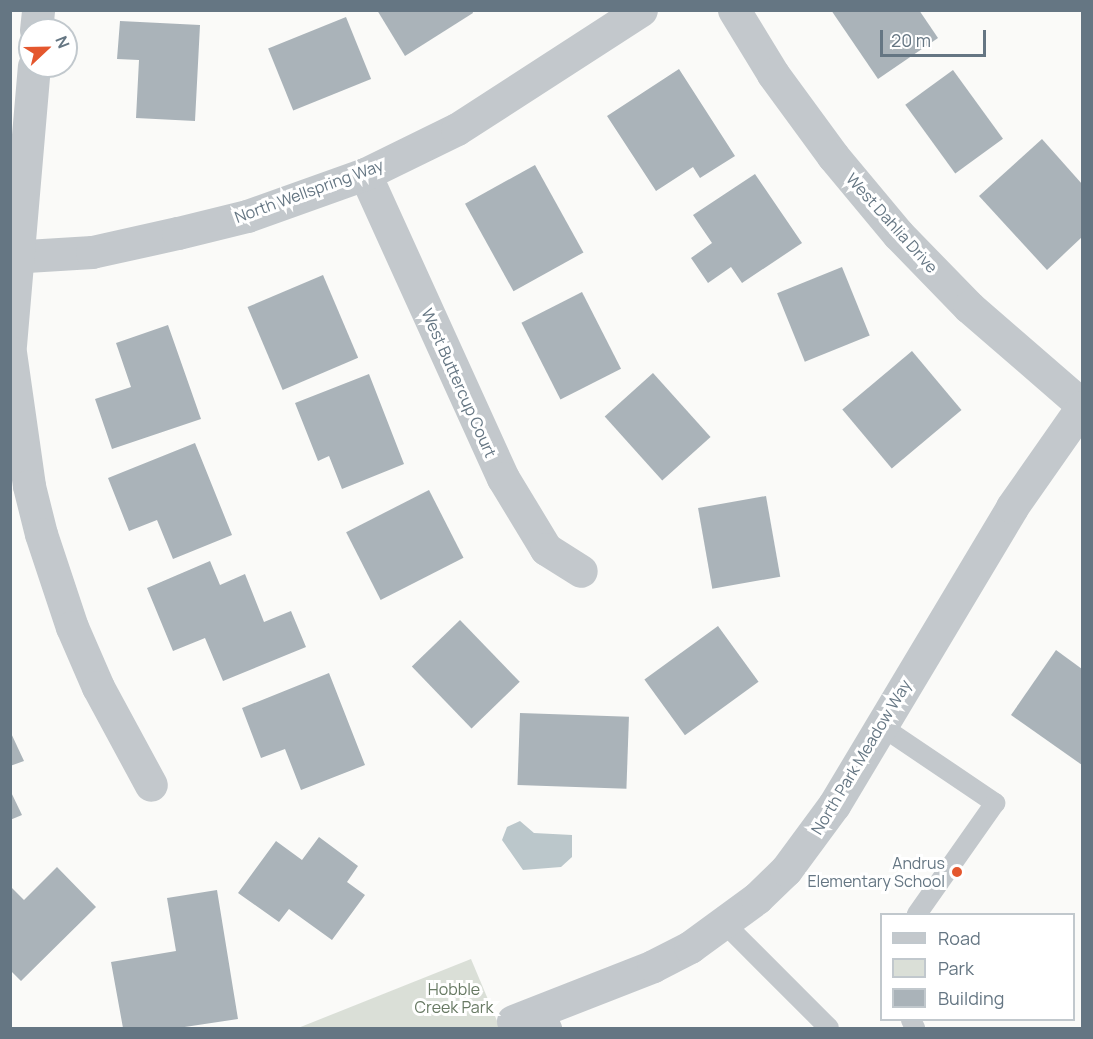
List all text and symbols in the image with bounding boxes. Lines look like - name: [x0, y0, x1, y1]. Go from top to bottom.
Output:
- north arrow: [18, 18, 78, 78]
- scale bar: [883, 18, 990, 56]
- text: 20 m: [891, 28, 931, 52]
- text: N: [50, 33, 75, 51]
- street label: North Wellspring Way: [232, 155, 386, 227]
- street label: West Dahlia Drive: [842, 169, 942, 277]
- street label: West Buttercup Court: [417, 305, 501, 461]
- street label: North Park Meadow Way: [807, 676, 915, 838]
- place label: Andrus Elementary School: [807, 853, 945, 891]
- marker: Andrus Elementary School: [950, 865, 964, 879]
- legend: [880, 913, 1075, 1021]
- text: Road: [938, 926, 981, 950]
- text: Park: [938, 956, 974, 980]
- park label: Hobble Creek Park: [415, 979, 493, 1017]
- text: Building: [938, 986, 1004, 1010]

